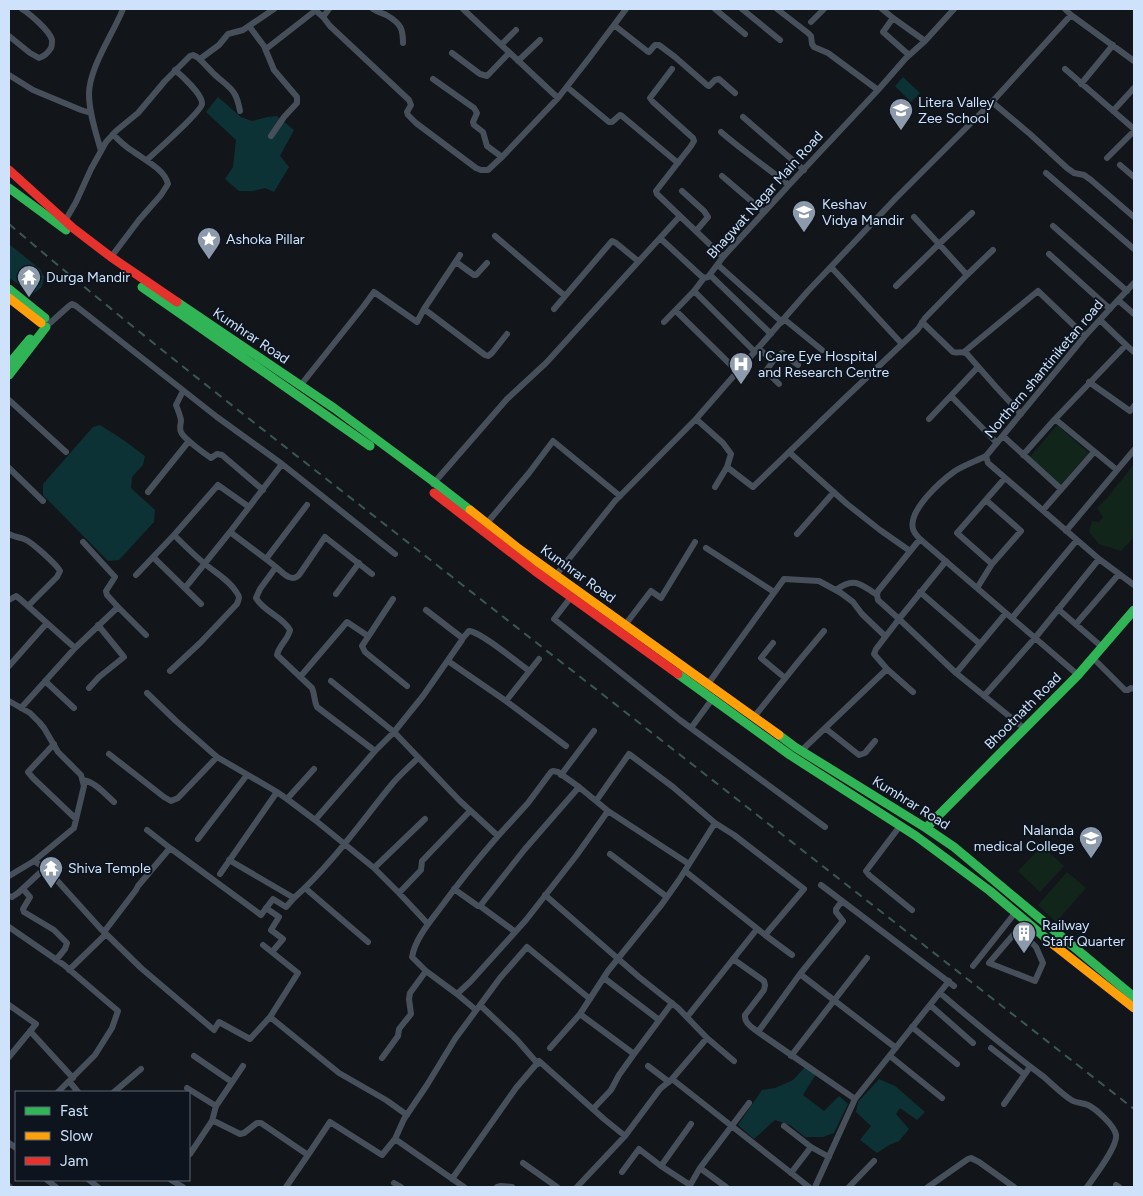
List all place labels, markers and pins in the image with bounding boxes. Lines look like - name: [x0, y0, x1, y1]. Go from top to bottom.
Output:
- place label: Litera Valley Zee School: [918, 94, 995, 127]
- school or university icon: Litera Valley Zee School: [888, 97, 914, 131]
- place label: Keshav Vidya Mandir: [822, 196, 904, 229]
- school or university icon: Keshav Vidya Mandir: [791, 199, 817, 233]
- place icon: Ashoka Pillar: [196, 226, 222, 260]
- place label: Ashoka Pillar: [226, 231, 305, 248]
- temple icon: Durga Mandir: [16, 264, 42, 298]
- place label: Durga Mandir: [46, 269, 130, 286]
- place label: I Care Eye Hospital and Research Centre: [758, 348, 889, 381]
- hospital icon: I Care Eye Hospital and Research Centre: [728, 351, 754, 385]
- place label: Nalanda medical College: [974, 822, 1074, 855]
- school or university icon: Nalanda medical College: [1078, 825, 1104, 859]
- temple icon: Shiva Temple: [38, 855, 64, 889]
- place label: Shiva Temple: [68, 860, 151, 877]
- place label: Railway Staff Quarter: [1042, 917, 1125, 950]
- building icon: Railway Staff Quarter: [1011, 920, 1037, 954]

